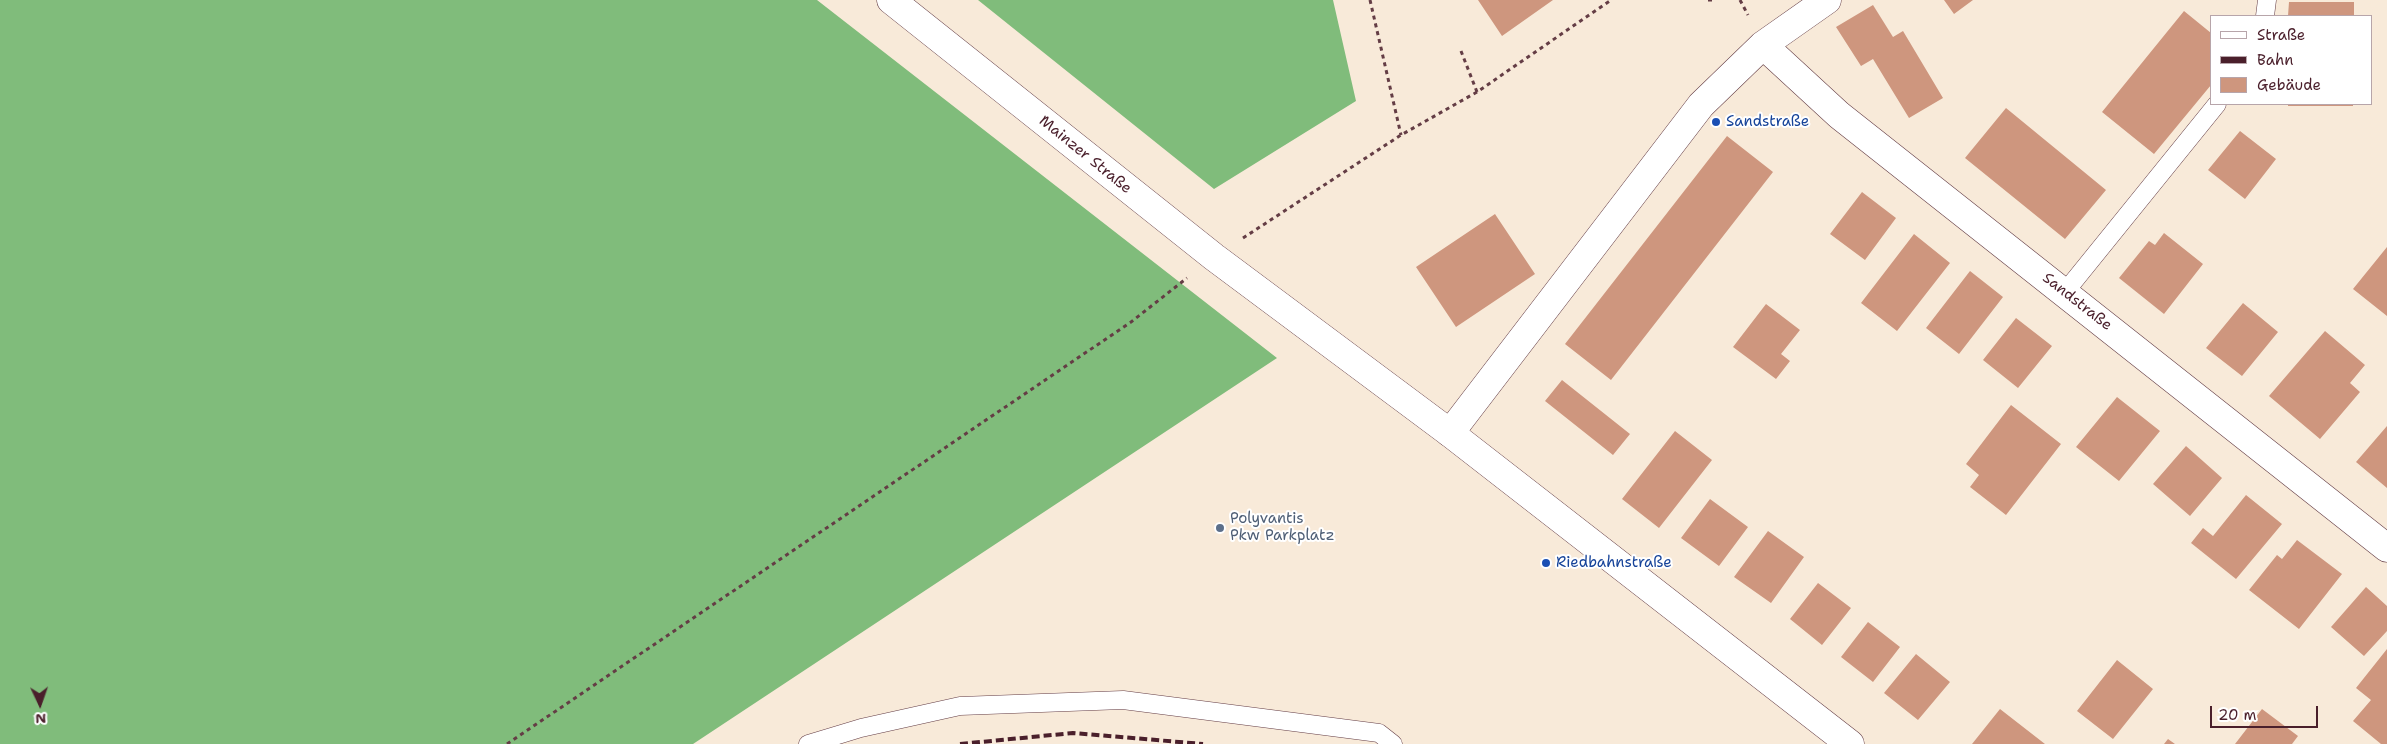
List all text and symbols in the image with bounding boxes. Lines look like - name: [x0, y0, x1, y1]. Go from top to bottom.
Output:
- legend: [2210, 15, 2372, 105]
- text: Straße: [2257, 25, 2305, 45]
- text: Bahn: [2257, 50, 2293, 70]
- text: Gebäude: [2257, 75, 2321, 95]
- street label: Mainzer Straße: [1035, 112, 1135, 198]
- place label: Sandstraße: [1726, 113, 1809, 131]
- marker: Sandstraße: [1710, 116, 1722, 128]
- street label: Sandstraße: [2039, 269, 2115, 335]
- place label: Polyvantis Pkw Parkplatz: [1230, 510, 1334, 545]
- marker: Polyvantis Pkw Parkplatz: [1214, 522, 1226, 534]
- place label: Riedbahnstraße: [1556, 554, 1672, 572]
- marker: Riedbahnstraße: [1540, 557, 1552, 569]
- north arrow: [15, 679, 65, 729]
- scale bar: [2212, 696, 2320, 728]
- text: 20 m: [2218, 705, 2257, 725]
- text: N: [35, 710, 47, 728]

